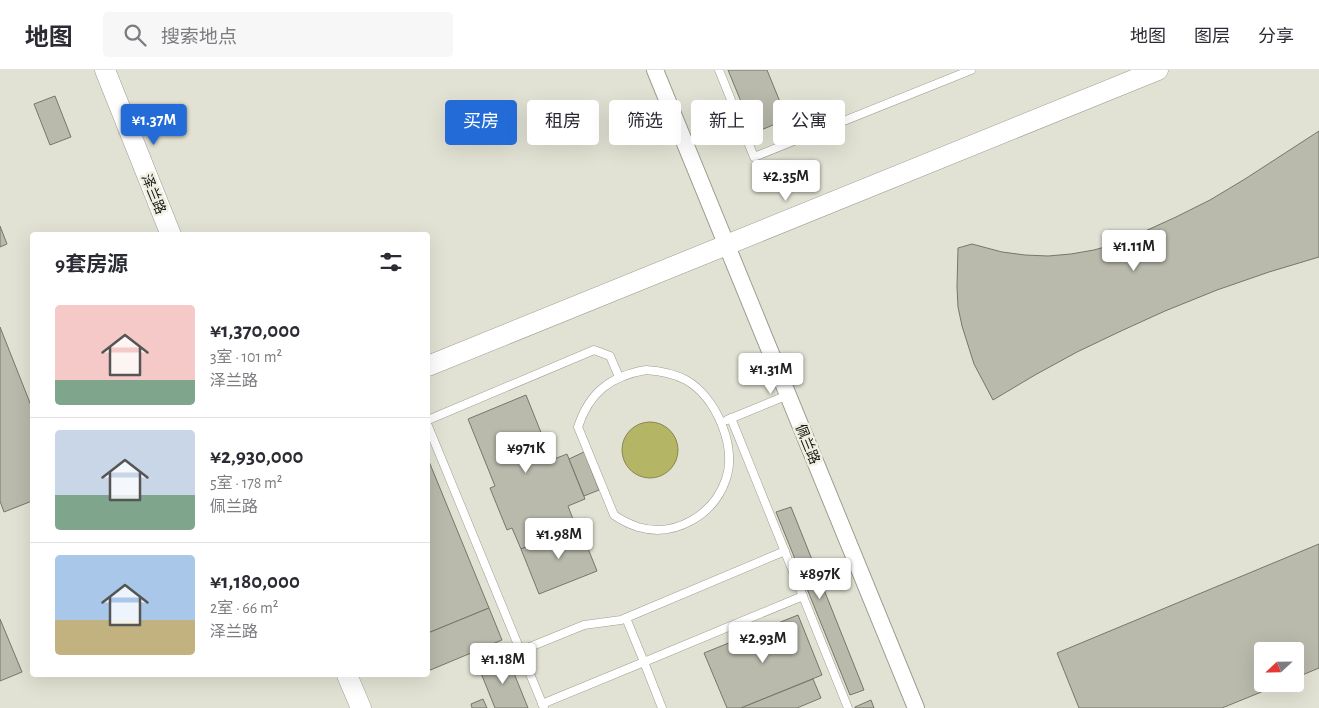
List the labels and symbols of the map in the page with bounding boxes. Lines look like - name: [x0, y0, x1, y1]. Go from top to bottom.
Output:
- pin: ¥1.37M: [113, 104, 195, 146]
- pin: ¥2.35M: [745, 160, 827, 202]
- street label: 泽兰路: [139, 172, 168, 216]
- pin: ¥1.11M: [1093, 230, 1175, 272]
- pin: ¥1.31M: [730, 352, 812, 395]
- street label: 佩兰路: [793, 422, 822, 466]
- pin: ¥971K: [491, 432, 561, 474]
- pin: ¥1.98M: [518, 518, 600, 560]
- pin: ¥897K: [785, 558, 855, 600]
- pin: ¥2.93M: [722, 622, 804, 664]
- pin: ¥1.18M: [462, 642, 544, 685]
- north arrow: [1254, 642, 1304, 692]

